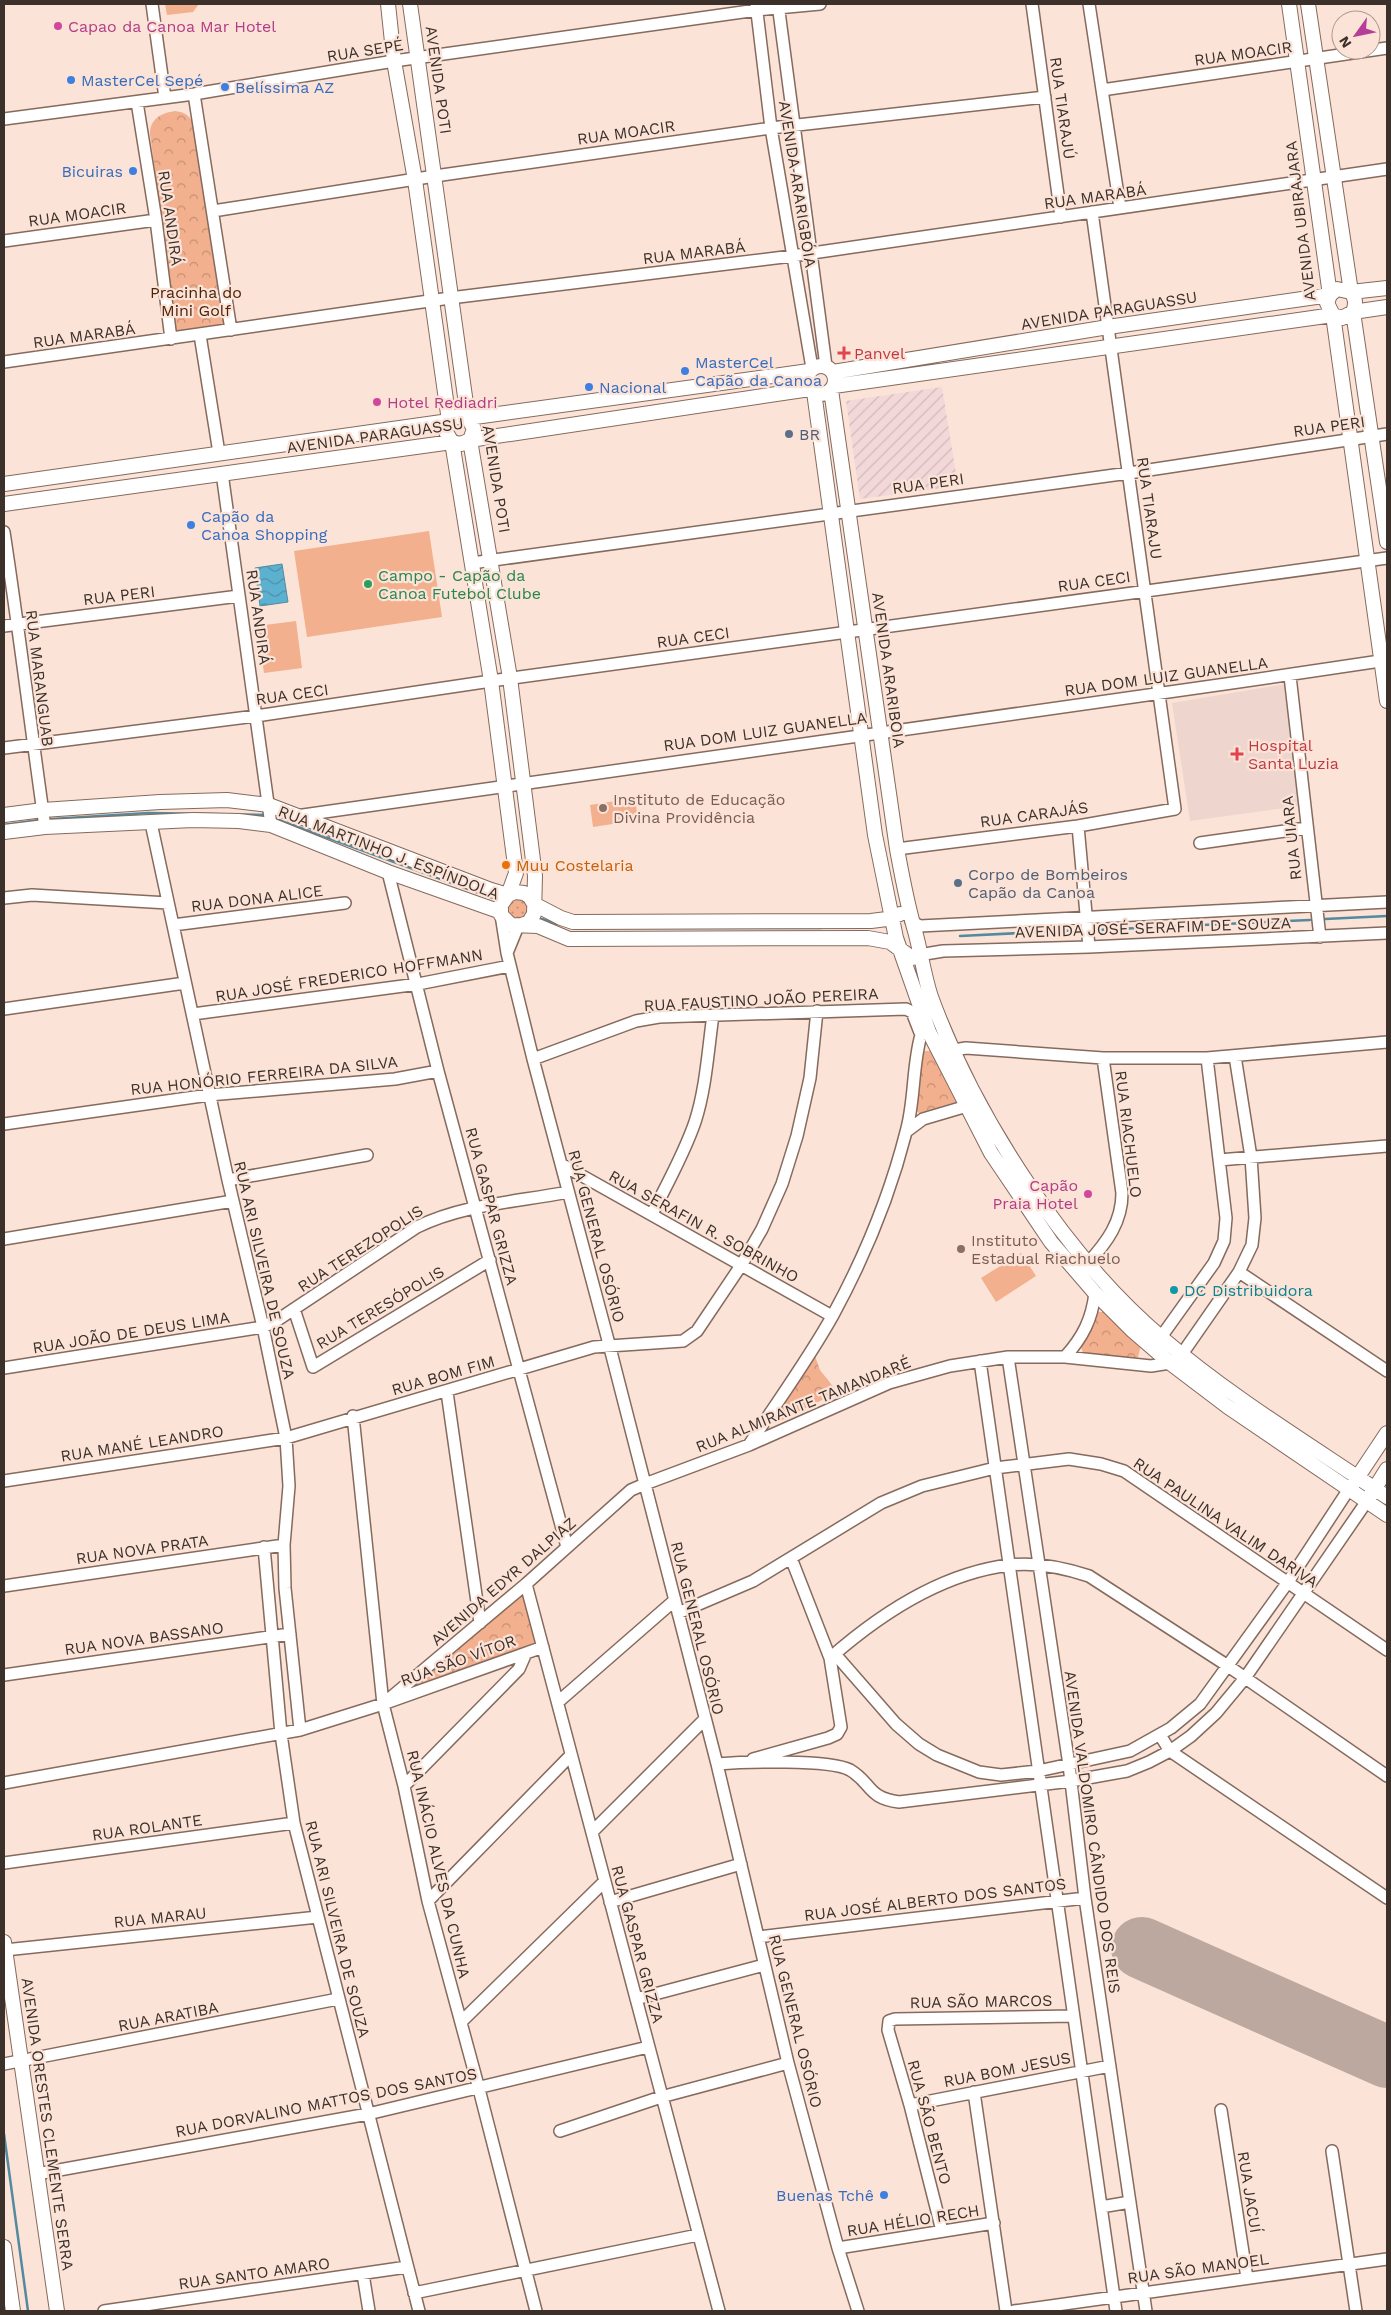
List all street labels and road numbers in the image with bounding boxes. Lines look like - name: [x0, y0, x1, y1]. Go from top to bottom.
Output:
- street label: AVENIDA POTI: [422, 25, 455, 135]
- street label: RUA SEPÉ: [325, 35, 405, 66]
- street label: RUA MOACIR: [1193, 37, 1293, 70]
- street label: RUA TIARAJÚ: [1046, 56, 1079, 160]
- street label: AVENIDA ARARIGBÓIA: [775, 99, 820, 269]
- street label: RUA MOACIR: [576, 116, 676, 149]
- street label: AVENIDA UBIRAJARA: [1281, 139, 1320, 302]
- street label: RUA ANDIRÁ: [154, 169, 187, 267]
- street label: RUA MARABÁ: [1043, 180, 1148, 213]
- street label: RUA MOACIR: [27, 198, 127, 231]
- street label: RUA MARABÁ: [642, 237, 747, 268]
- street label: AVENIDA PARAGUASSU: [1019, 287, 1199, 334]
- street label: RUA MARABÁ: [32, 319, 137, 352]
- street label: RUA PERI: [1292, 412, 1366, 441]
- street label: AVENIDA PARAGUASSU: [285, 414, 465, 457]
- street label: AVENIDA POTI: [479, 424, 514, 534]
- street label: RUA TIARAJU: [1133, 456, 1166, 560]
- street label: RUA PERI: [891, 469, 965, 498]
- street label: RUA CECI: [1056, 567, 1132, 596]
- street label: RUA ANDIRÁ: [242, 568, 275, 666]
- street label: RUA PERI: [82, 582, 156, 609]
- street label: AVENIDA ARARIBOIA: [868, 591, 909, 750]
- street label: RUA MARANGUAB: [22, 609, 57, 748]
- street label: RUA CECI: [655, 623, 731, 652]
- street label: RUA DOM LUIZ GUANELLA: [1063, 653, 1269, 700]
- street label: RUA CECI: [254, 680, 330, 709]
- street label: RUA DOM LUIZ GUANELLA: [662, 708, 868, 755]
- street label: RUA UIARA: [1278, 794, 1305, 881]
- street label: RUA CARAJÁS: [979, 797, 1089, 831]
- street label: RUA MARTINHO J. ESPÍNDOLA: [276, 801, 502, 904]
- street label: RUA DONA ALICE: [190, 881, 324, 916]
- street label: AVENIDA JOSÉ SERAFIM DE SOUZA: [1015, 913, 1292, 942]
- street label: RUA JOSÉ FREDERICO HOFFMANN: [214, 945, 484, 1006]
- street label: RUA FAUSTINO JOÃO PEREIRA: [643, 984, 879, 1015]
- street label: RUA HONÓRIO FERREIRA DA SILVA: [129, 1052, 399, 1099]
- street label: RUA RIACHUELO: [1111, 1069, 1146, 1199]
- street label: RUA GASPAR GRIZZA: [461, 1125, 522, 1288]
- street label: RUA GENERAL OSÓRIO: [564, 1148, 629, 1325]
- street label: RUA ARI SILVEIRA DE SOUZA: [230, 1159, 299, 1381]
- street label: RUA SERAFIN R. SOBRINHO: [605, 1166, 802, 1287]
- street label: RUA TEREZOPOLIS: [294, 1201, 426, 1296]
- street label: RUA TERESÓPOLIS: [313, 1262, 448, 1353]
- street label: RUA JOÃO DE DEUS LIMA: [31, 1307, 231, 1357]
- street label: RUA BOM FIM: [389, 1352, 497, 1399]
- street label: RUA ALMIRANTE TAMANDARÉ: [693, 1353, 913, 1456]
- street label: RUA MANÉ LEANDRO: [59, 1421, 225, 1466]
- street label: RUA PAULINA VALIM DARIVA: [1130, 1453, 1322, 1592]
- street label: AVENIDA EDYR DALPIAZ: [427, 1513, 580, 1650]
- street label: RUA NOVA PRATA: [75, 1531, 210, 1568]
- street label: RUA GENERAL OSÓRIO: [667, 1539, 728, 1717]
- street label: RUA NOVA BASSANO: [63, 1618, 225, 1659]
- street label: RUA SÃO VÍTOR: [398, 1631, 518, 1690]
- street label: AVENIDA VALDOMIRO CÂNDIDO DOS REIS: [1060, 1670, 1125, 1995]
- street label: RUA INÁCIO ALVES DA CUNHA: [403, 1748, 474, 1981]
- street label: RUA ROLANTE: [91, 1810, 203, 1845]
- street label: RUA ARI SILVEIRA DE SOUZA: [301, 1818, 374, 2040]
- street label: RUA GASPAR GRIZZA: [607, 1863, 668, 2026]
- street label: RUA JOSÉ ALBERTO DOS SANTOS: [803, 1874, 1067, 1925]
- street label: RUA MARAU: [113, 1903, 207, 1932]
- street label: RUA GENERAL OSÓRIO: [765, 1932, 826, 2110]
- street label: AVENIDA ORESTES CLEMENTE SERRA: [18, 1976, 78, 2272]
- street label: RUA SÃO MARCOS: [910, 1991, 1053, 2012]
- street label: RUA ARATIBA: [116, 1997, 220, 2036]
- street label: RUA BOM JESUS: [942, 2048, 1072, 2091]
- street label: RUA SÃO BENTO: [904, 2058, 955, 2187]
- street label: RUA DORVALINO MATTOS DOS SANTOS: [174, 2064, 479, 2141]
- street label: RUA JACUÍ: [1234, 2150, 1265, 2235]
- street label: RUA HÉLIO RECH: [845, 2201, 981, 2240]
- street label: RUA SÃO MANOEL: [1126, 2249, 1270, 2288]
- street label: RUA SANTO AMARO: [177, 2253, 331, 2294]

